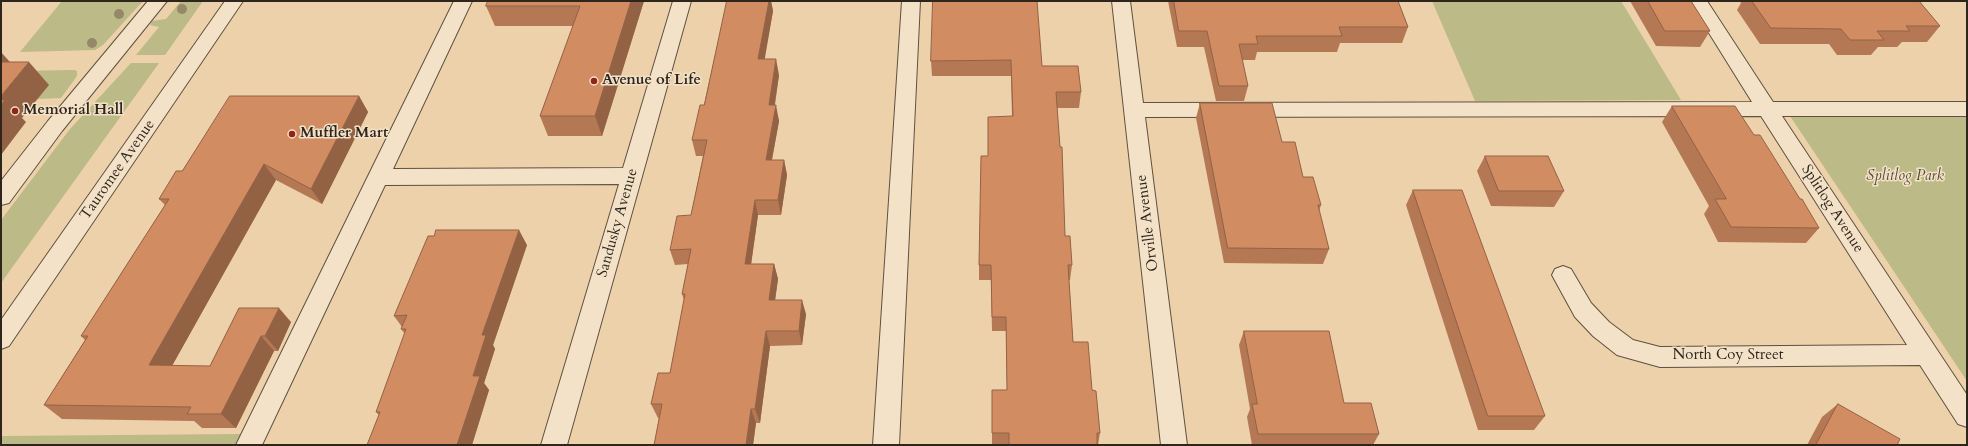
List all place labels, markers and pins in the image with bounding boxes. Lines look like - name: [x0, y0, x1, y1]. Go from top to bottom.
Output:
- place label: Avenue of Life: [602, 72, 701, 90]
- marker: Avenue of Life: [589, 76, 599, 86]
- place label: Memorial Hall: [23, 102, 123, 120]
- marker: Memorial Hall: [10, 106, 20, 116]
- place label: Muffler Mart: [300, 125, 388, 143]
- marker: Muffler Mart: [287, 129, 297, 139]

